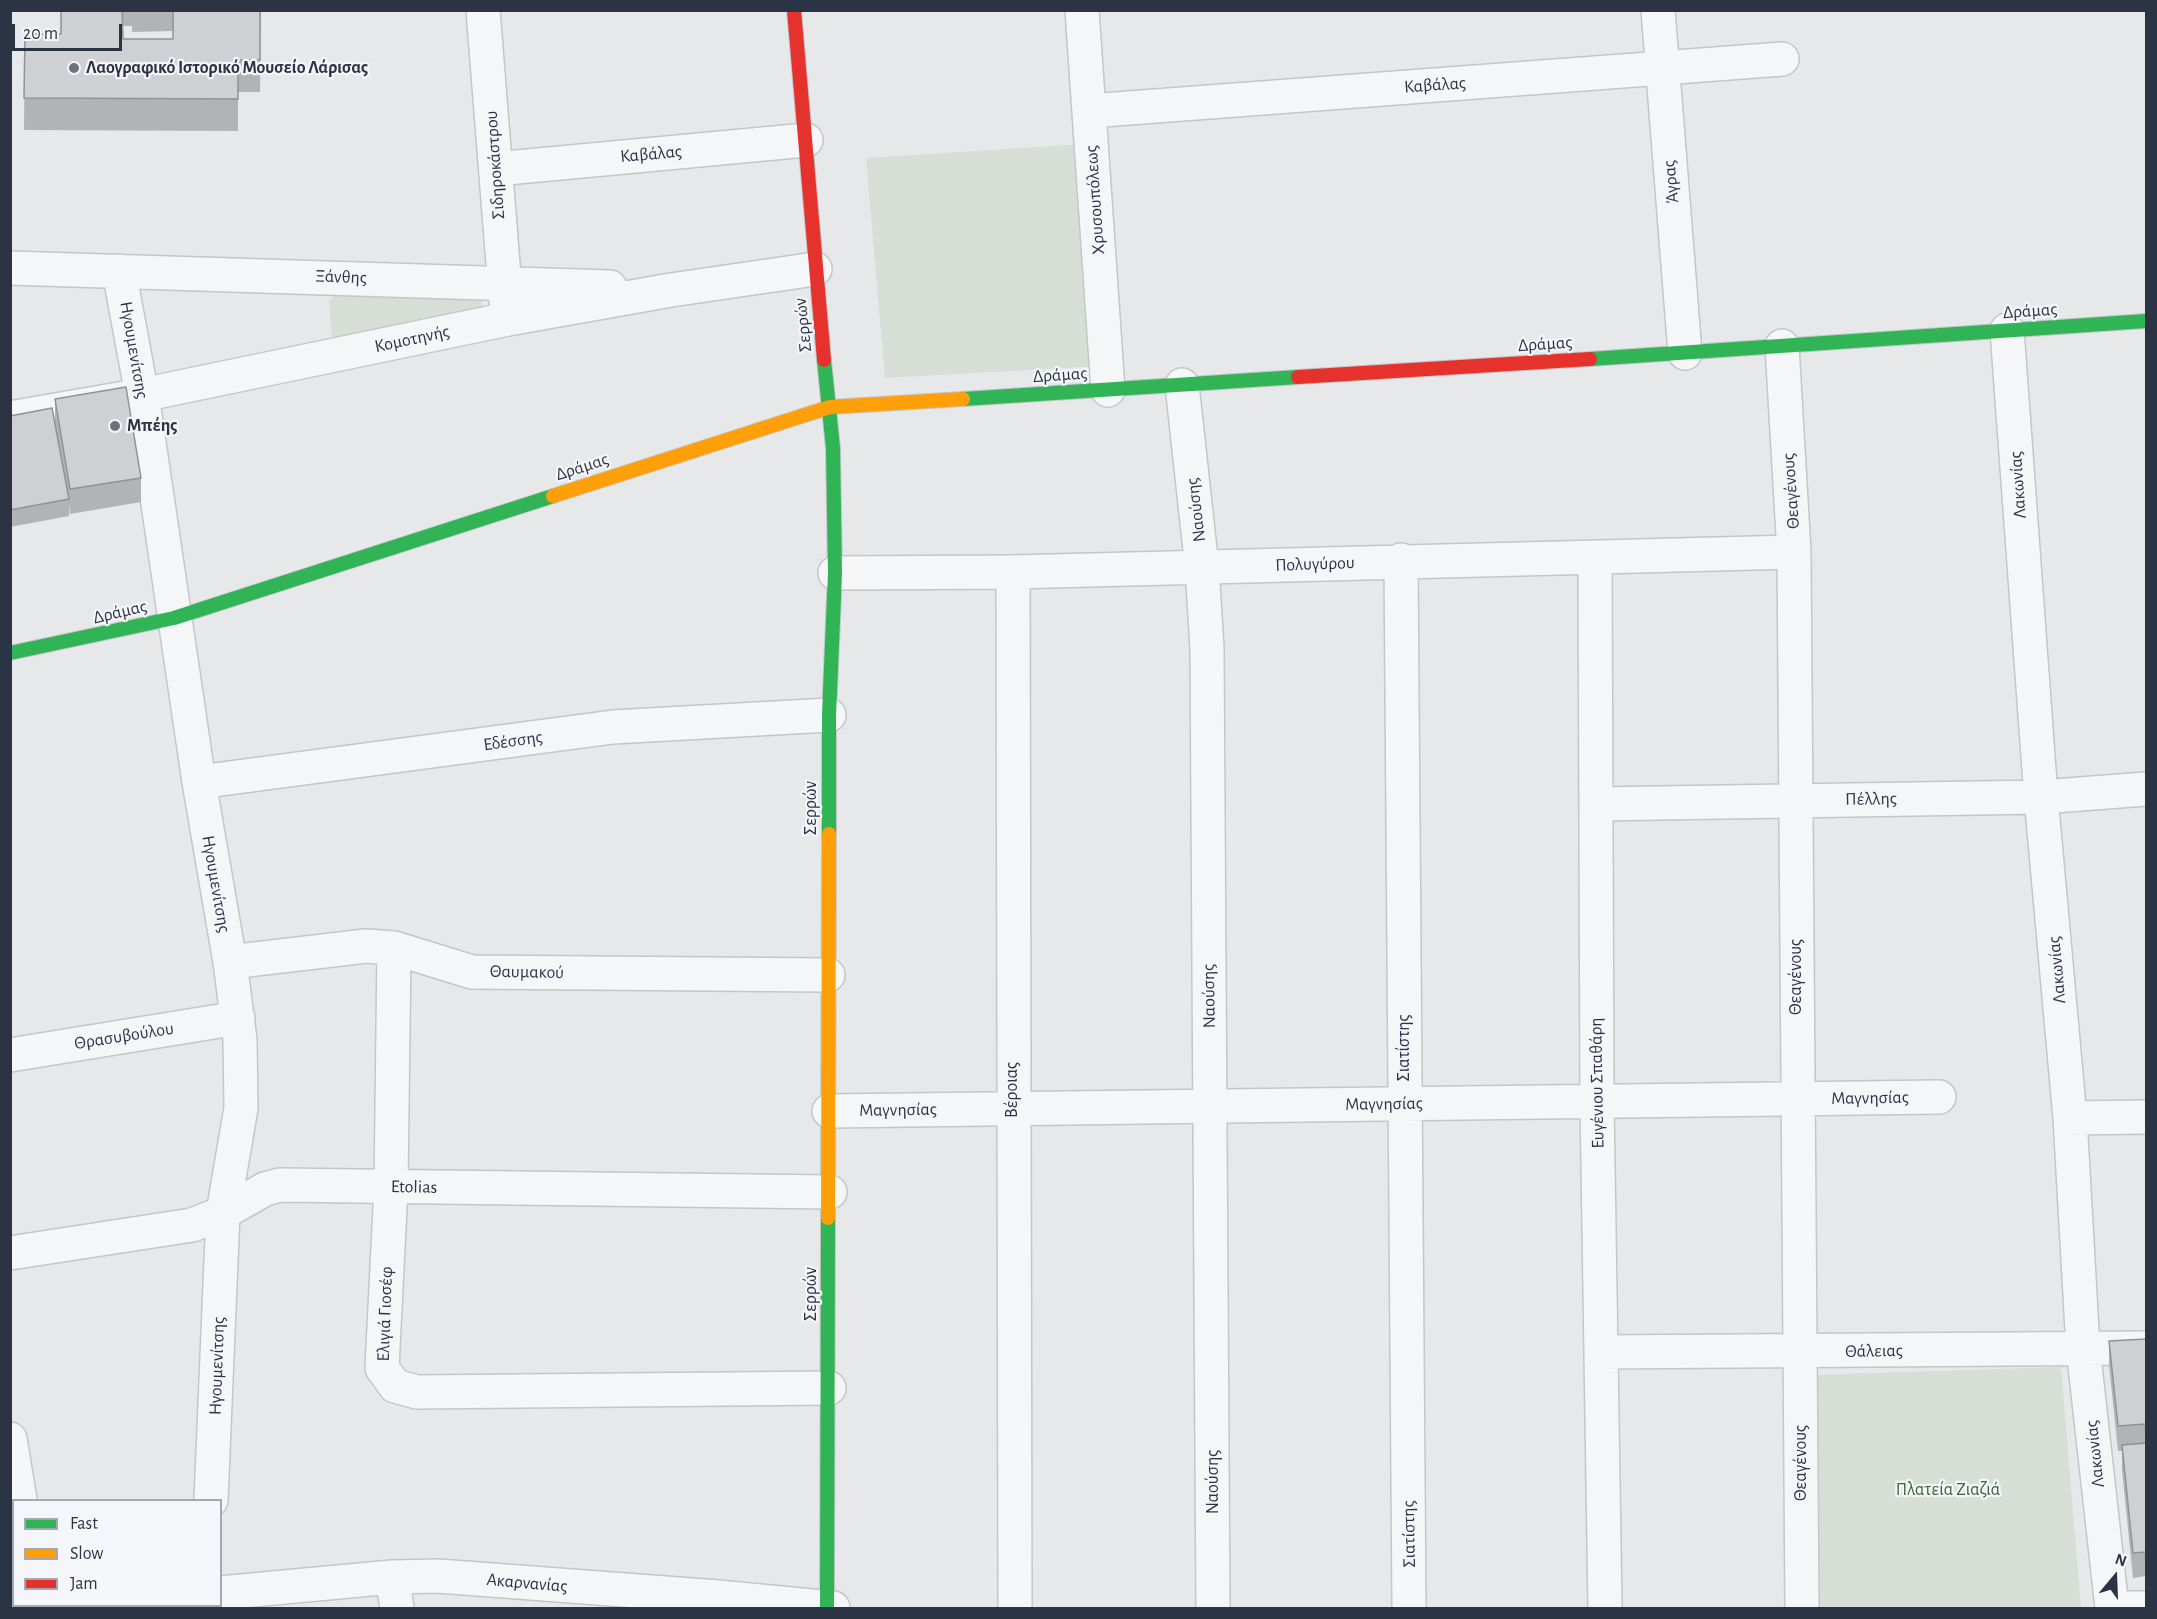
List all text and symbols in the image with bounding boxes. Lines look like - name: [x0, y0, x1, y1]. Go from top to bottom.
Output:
- scale bar: [15, 12, 124, 50]
- text: 20 m: [23, 25, 58, 43]
- place label: Λαογραφικό Ιστορικό Μουσείο Λάρισας: [86, 57, 368, 79]
- marker: Λαογραφικό Ιστορικό Μουσείο Λάρισας: [67, 61, 81, 75]
- street label: Καβάλας: [1403, 72, 1467, 98]
- street label: Σιδηροκάστρου: [480, 110, 510, 220]
- street label: Καβάλας: [619, 141, 683, 167]
- street label: Χρυσουπόλεως: [1080, 145, 1110, 255]
- street label: Άγρας: [1658, 159, 1684, 205]
- street label: Ξάνθης: [315, 265, 367, 289]
- street label: Σερρών: [789, 297, 817, 353]
- street label: Δράμας: [2002, 298, 2058, 324]
- street label: Ηγουμενίτσης: [115, 300, 153, 400]
- street label: Κομοτηνής: [373, 321, 451, 357]
- street label: Δράμας: [1517, 331, 1573, 357]
- street label: Δράμας: [1032, 362, 1088, 388]
- place label: Μπέης: [127, 415, 177, 437]
- marker: Μπέης: [108, 419, 122, 433]
- street label: Δράμας: [553, 448, 611, 486]
- street label: Λακωνίας: [2005, 451, 2031, 519]
- street label: Θεαγένους: [1778, 452, 1804, 530]
- street label: Ναούσης: [1181, 477, 1211, 543]
- street label: Πολυγύρου: [1275, 552, 1355, 576]
- street label: Δράμας: [91, 595, 149, 629]
- street label: Εδέσσης: [482, 726, 544, 756]
- street label: Σερρών: [800, 781, 822, 835]
- street label: Πέλλης: [1845, 788, 1897, 810]
- street label: Ηγουμενίτσης: [197, 834, 235, 934]
- street label: Λακωνίας: [2043, 935, 2071, 1005]
- street label: Θεαγένους: [1785, 939, 1807, 1015]
- street label: Θαυμακού: [490, 961, 564, 983]
- street label: Ναούσης: [1198, 964, 1220, 1028]
- street label: Σιατίστης: [1393, 1014, 1415, 1082]
- street label: Θρασυβούλου: [73, 1017, 175, 1055]
- street label: Ευγένιου Σπαθάρη: [1585, 1017, 1609, 1149]
- street label: Βέροιας: [1001, 1062, 1023, 1118]
- street label: Μαγνησίας: [1831, 1087, 1909, 1109]
- street label: Μαγνησίας: [1345, 1093, 1423, 1115]
- street label: Μαγνησίας: [859, 1099, 937, 1121]
- street label: Etolias: [391, 1176, 437, 1198]
- street label: Ελιγιά Γιοσέφ: [373, 1266, 397, 1362]
- street label: Σερρών: [800, 1267, 822, 1321]
- street label: Ηγουμενίτσης: [204, 1316, 230, 1416]
- street label: Θάλειας: [1845, 1340, 1903, 1362]
- street label: Λακωνίας: [2081, 1419, 2109, 1489]
- street label: Θεαγένους: [1790, 1425, 1812, 1501]
- street label: Ναούσης: [1202, 1450, 1224, 1514]
- park label: Πλατεία Ζιαζιά: [1896, 1479, 2000, 1501]
- legend: [12, 1499, 222, 1607]
- street label: Σιατίστης: [1398, 1500, 1420, 1568]
- text: Fast: [70, 1515, 98, 1533]
- text: Slow: [70, 1545, 103, 1563]
- north arrow: [2085, 1547, 2145, 1607]
- text: N: [2113, 1551, 2129, 1569]
- street label: Ακαρνανίας: [486, 1569, 568, 1597]
- text: Jam: [70, 1575, 98, 1593]

